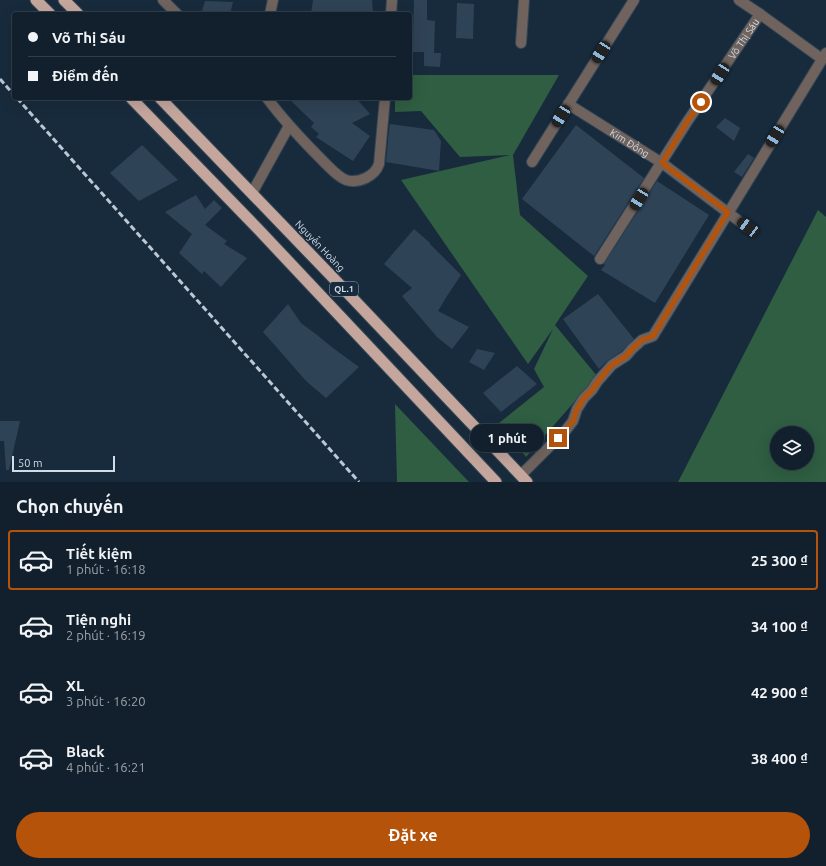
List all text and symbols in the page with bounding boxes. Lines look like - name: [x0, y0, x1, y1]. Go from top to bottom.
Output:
- street label: Võ Thị Sáu: [726, 16, 761, 61]
- text: Võ Thị Sáu: [52, 29, 125, 46]
- car: [589, 39, 613, 65]
- car: [708, 61, 732, 87]
- text: Điểm đến: [52, 67, 119, 84]
- route start: [692, 93, 710, 111]
- car: [550, 103, 572, 129]
- car: [764, 123, 786, 149]
- street label: Kim Đồng: [608, 126, 651, 159]
- car: [628, 186, 650, 212]
- car: [735, 215, 761, 239]
- street label: Nguyễn Hoàng: [293, 218, 347, 274]
- road number: QL.1: [330, 282, 358, 296]
- callout: 1 phút: [470, 424, 544, 452]
- map controls: [770, 426, 814, 470]
- button: layers: [770, 426, 814, 470]
- route end: [549, 429, 567, 447]
- text: 1 phút: [487, 431, 527, 445]
- scale bar: [12, 454, 115, 473]
- text: 50 m: [18, 457, 42, 469]
- text: Chọn chuyến: [16, 496, 124, 516]
- icon: car: [18, 542, 54, 578]
- text: Tiết kiệm: [66, 545, 132, 562]
- text: 25 300 ₫: [751, 552, 808, 569]
- text: 1 phút · 16:18: [66, 562, 146, 576]
- icon: car: [18, 608, 54, 644]
- text: Tiện nghi: [66, 611, 131, 628]
- text: 34 100 ₫: [751, 618, 808, 635]
- text: 2 phút · 16:19: [66, 628, 146, 642]
- icon: car: [18, 674, 54, 710]
- text: XL: [66, 677, 84, 694]
- text: 42 900 ₫: [751, 684, 808, 701]
- text: 3 phút · 16:20: [66, 694, 146, 708]
- icon: car: [18, 740, 54, 776]
- text: Black: [66, 743, 105, 760]
- text: 38 400 ₫: [751, 750, 808, 767]
- text: 4 phút · 16:21: [66, 760, 146, 774]
- button: Đặt xe: [16, 812, 810, 858]

